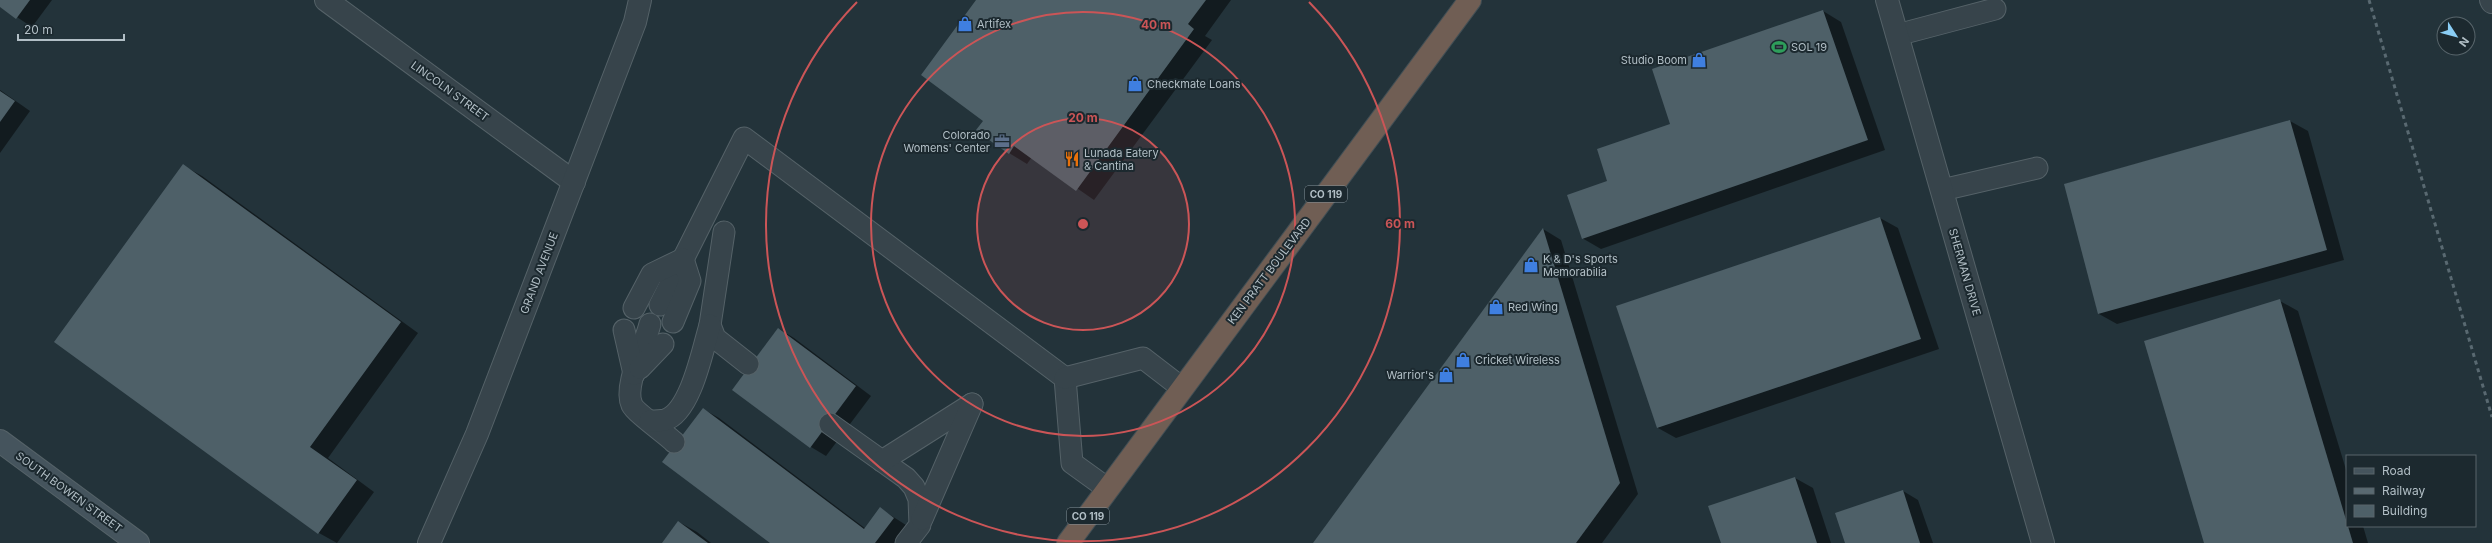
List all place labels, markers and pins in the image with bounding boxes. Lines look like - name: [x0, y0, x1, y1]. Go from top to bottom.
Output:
- shop icon: Artifex: [956, 15, 974, 33]
- place label: Artifex: [977, 17, 1011, 31]
- sports icon: SOL 19: [1770, 38, 1788, 56]
- place label: SOL 19: [1791, 40, 1827, 54]
- shop icon: Studio Boom: [1690, 51, 1708, 69]
- place label: Studio Boom: [1621, 53, 1687, 67]
- shop icon: Checkmate Loans: [1126, 75, 1144, 93]
- place label: Checkmate Loans: [1147, 77, 1241, 91]
- place label: Colorado Womens' Center: [903, 128, 990, 155]
- office icon: Colorado Womens' Center: [993, 132, 1011, 150]
- place label: Lunada Eatery & Cantina: [1084, 146, 1159, 173]
- restaurant icon: Lunada Eatery & Cantina: [1063, 150, 1081, 168]
- centre of rings: [1076, 217, 1090, 231]
- place label: K & D's Sports Memorabilia: [1543, 252, 1618, 279]
- shop icon: K & D's Sports Memorabilia: [1522, 256, 1540, 274]
- shop icon: Red Wing: [1487, 298, 1505, 316]
- place label: Red Wing: [1508, 300, 1558, 314]
- shop icon: Cricket Wireless: [1454, 351, 1472, 369]
- place label: Cricket Wireless: [1475, 353, 1560, 367]
- shop icon: Warrior's: [1437, 366, 1455, 384]
- place label: Warrior's: [1386, 368, 1434, 382]

